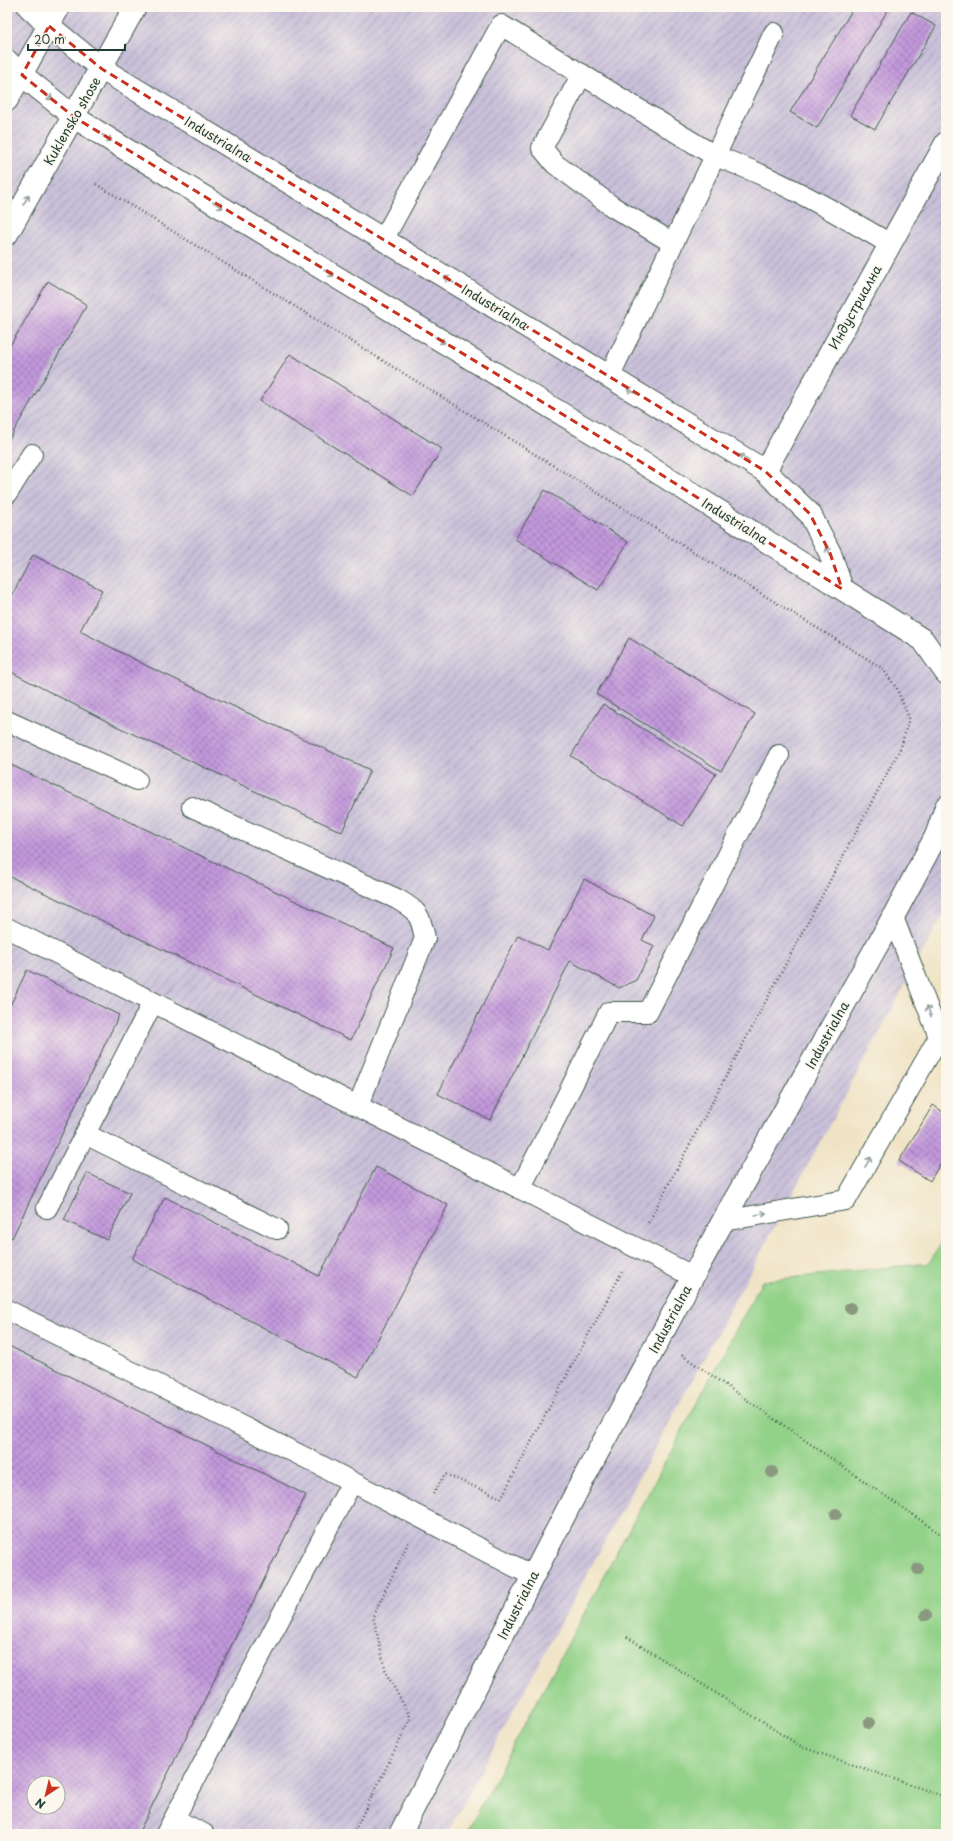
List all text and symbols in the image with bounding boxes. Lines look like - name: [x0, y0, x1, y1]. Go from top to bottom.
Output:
- scale bar: [28, 26, 125, 52]
- text: 20 m: [34, 30, 65, 48]
- street label: Kuklensko shose: [38, 73, 105, 169]
- one-way arrow: [43, 91, 54, 100]
- street label: Industrialna: [181, 111, 256, 166]
- one-way arrow: [101, 134, 112, 142]
- one-way arrow: [23, 194, 31, 206]
- one-way arrow: [212, 202, 224, 210]
- street label: Индустриална: [823, 260, 886, 352]
- one-way arrow: [323, 269, 335, 277]
- one-way arrow: [443, 275, 455, 283]
- street label: Industrialna: [458, 279, 533, 334]
- one-way arrow: [434, 337, 446, 345]
- one-way arrow: [626, 386, 638, 394]
- one-way arrow: [739, 454, 750, 462]
- street label: Industrialna: [698, 493, 773, 549]
- one-way arrow: [825, 547, 832, 559]
- street label: Industrialna: [800, 997, 853, 1072]
- one-way arrow: [925, 1005, 933, 1017]
- one-way arrow: [864, 1156, 872, 1168]
- one-way arrow: [754, 1210, 767, 1218]
- street label: Industrialna: [644, 1280, 696, 1356]
- street label: Industrialna: [492, 1566, 543, 1642]
- north arrow: [26, 1775, 66, 1815]
- text: N: [31, 1794, 48, 1813]

